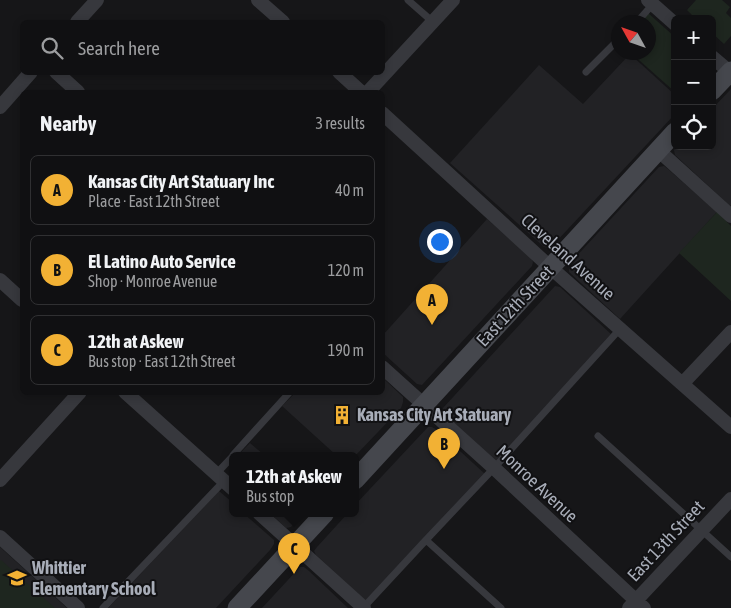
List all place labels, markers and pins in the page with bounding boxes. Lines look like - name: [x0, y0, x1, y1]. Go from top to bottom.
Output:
- pin: A: [416, 284, 448, 325]
- building icon: Kansas City Art Statuary: [331, 404, 353, 426]
- place label: Kansas City Art Statuary: [357, 404, 512, 425]
- pin: B: [428, 428, 460, 469]
- pin: C: [278, 533, 310, 574]
- place label: Whittier Elementary School: [31, 557, 156, 599]
- school or university icon: Whittier Elementary School: [6, 567, 28, 589]

